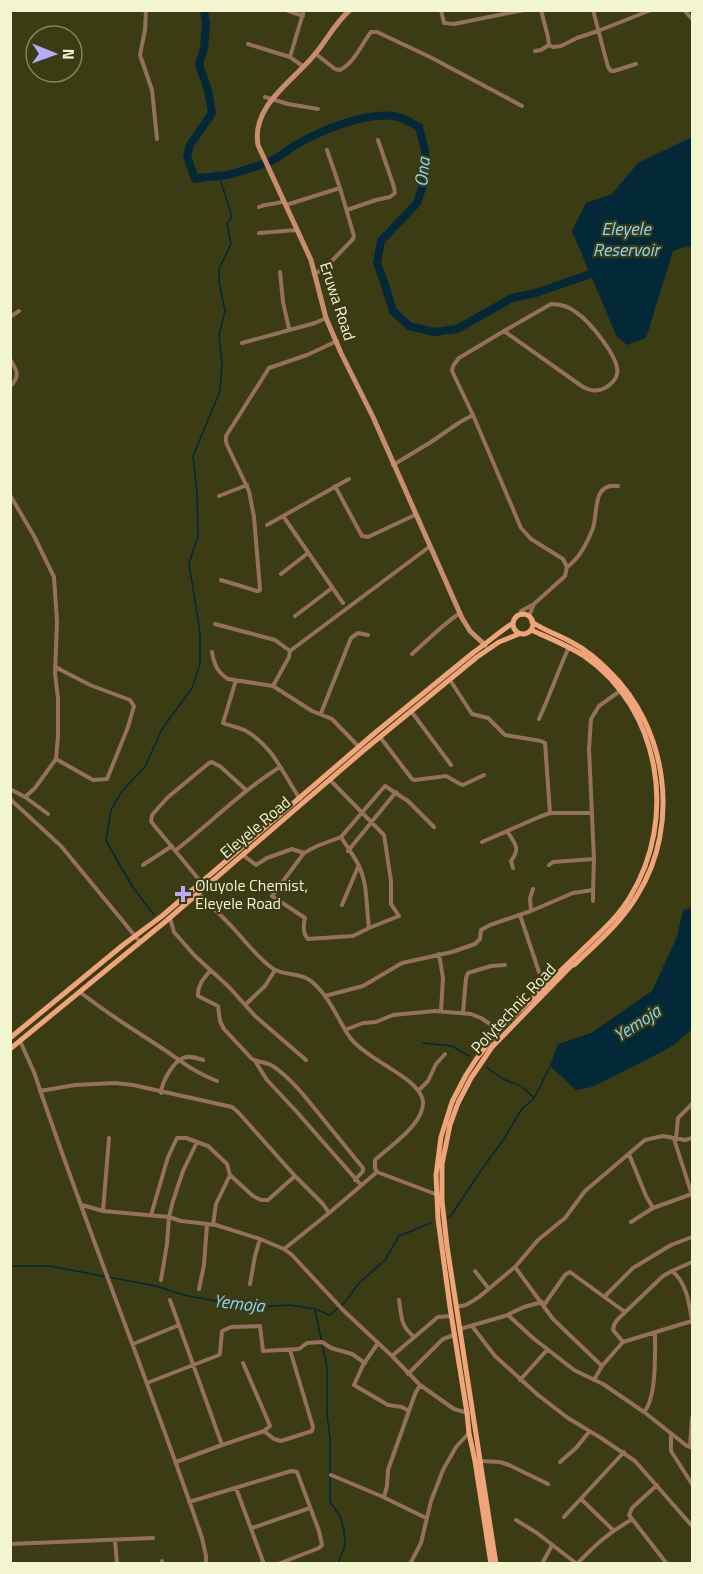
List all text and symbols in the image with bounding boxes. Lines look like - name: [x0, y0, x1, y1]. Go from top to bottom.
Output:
- north arrow: [24, 24, 84, 84]
- text: N: [57, 49, 81, 60]
- water label: Ona: [407, 155, 437, 188]
- water label: Eleyele Reservoir: [593, 215, 661, 263]
- street label: Eruwa Road: [314, 259, 362, 343]
- street label: Eleyele Road: [214, 790, 296, 864]
- place label: Oluyole Chemist, Eleyele Road: [195, 873, 308, 915]
- marker: Oluyole Chemist, Eleyele Road: [176, 887, 190, 901]
- street label: Polytechnic Road: [465, 957, 561, 1059]
- water label: Yemoja: [608, 997, 667, 1048]
- water label: Yemoja: [212, 1287, 267, 1319]

